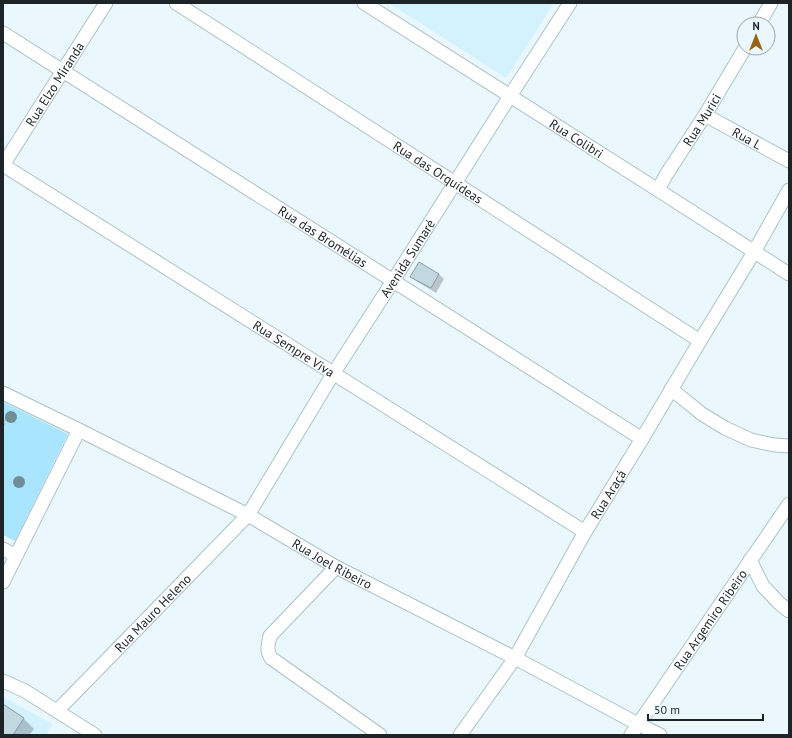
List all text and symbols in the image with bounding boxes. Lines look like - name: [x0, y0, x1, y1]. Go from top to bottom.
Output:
- north arrow: [736, 16, 776, 56]
- text: N: [752, 19, 760, 33]
- street label: Rua Elzo Miranda: [22, 39, 88, 130]
- street label: Rua Murici: [679, 90, 725, 149]
- street label: Rua Colibri: [546, 115, 607, 162]
- street label: Rua L: [729, 124, 765, 154]
- street label: Rua das Orquídeas: [390, 137, 486, 208]
- street label: Rua das Bromélias: [275, 202, 370, 271]
- street label: Avenida Sumaré: [377, 216, 439, 301]
- street label: Rua Sempre Viva: [250, 317, 338, 381]
- street label: Rua Araçá: [587, 467, 630, 522]
- street label: Rua Joel Ribeiro: [289, 535, 375, 593]
- street label: Rua Argemiro Ribeiro: [670, 566, 751, 673]
- street label: Rua Mauro Heleno: [111, 570, 195, 656]
- scale bar: [648, 696, 763, 722]
- text: 50 m: [654, 702, 680, 717]

